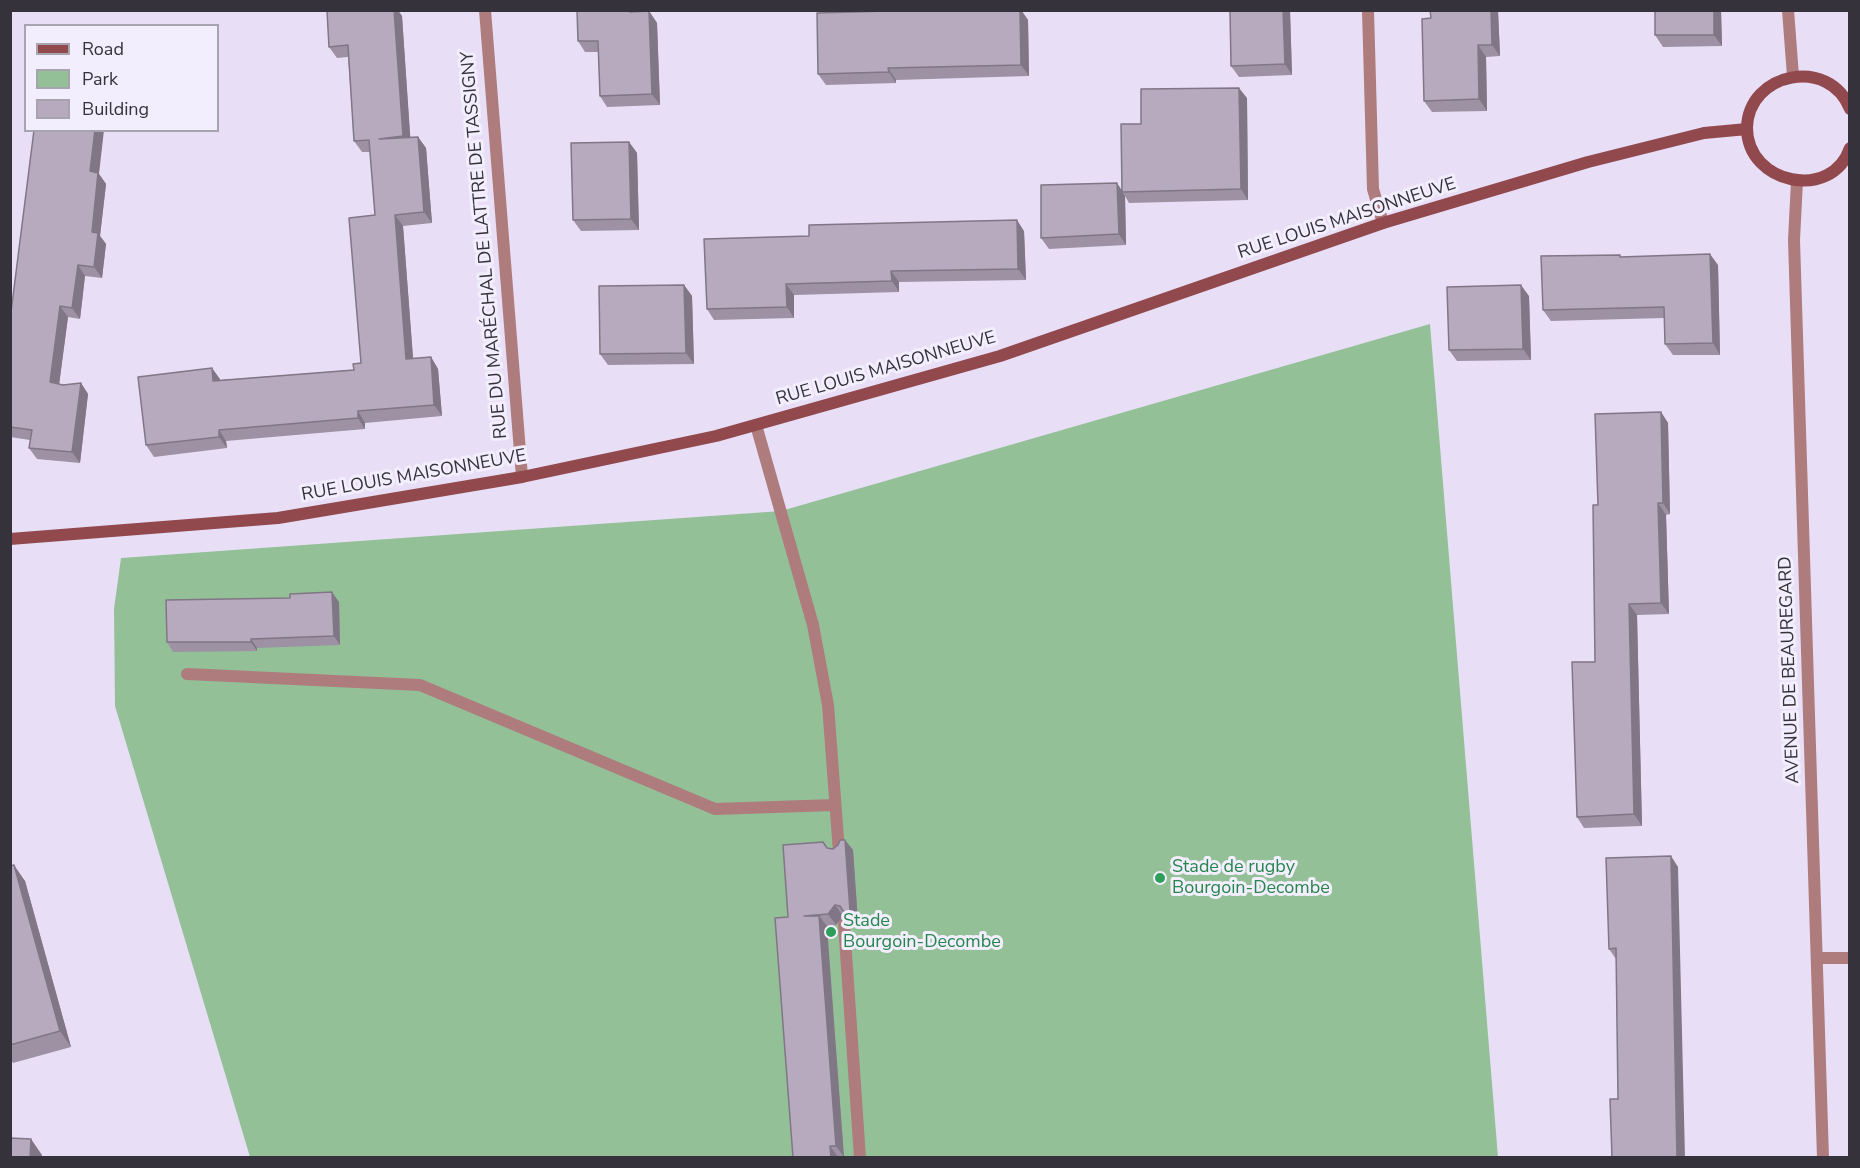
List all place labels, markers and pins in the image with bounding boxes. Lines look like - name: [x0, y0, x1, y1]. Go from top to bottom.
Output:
- place label: Stade de rugby Bourgoin-Decombe: [1172, 857, 1330, 900]
- marker: Stade de rugby Bourgoin-Decombe: [1153, 871, 1167, 885]
- place label: Stade Bourgoin-Decombe: [843, 911, 1001, 954]
- marker: Stade Bourgoin-Decombe: [824, 925, 838, 939]

